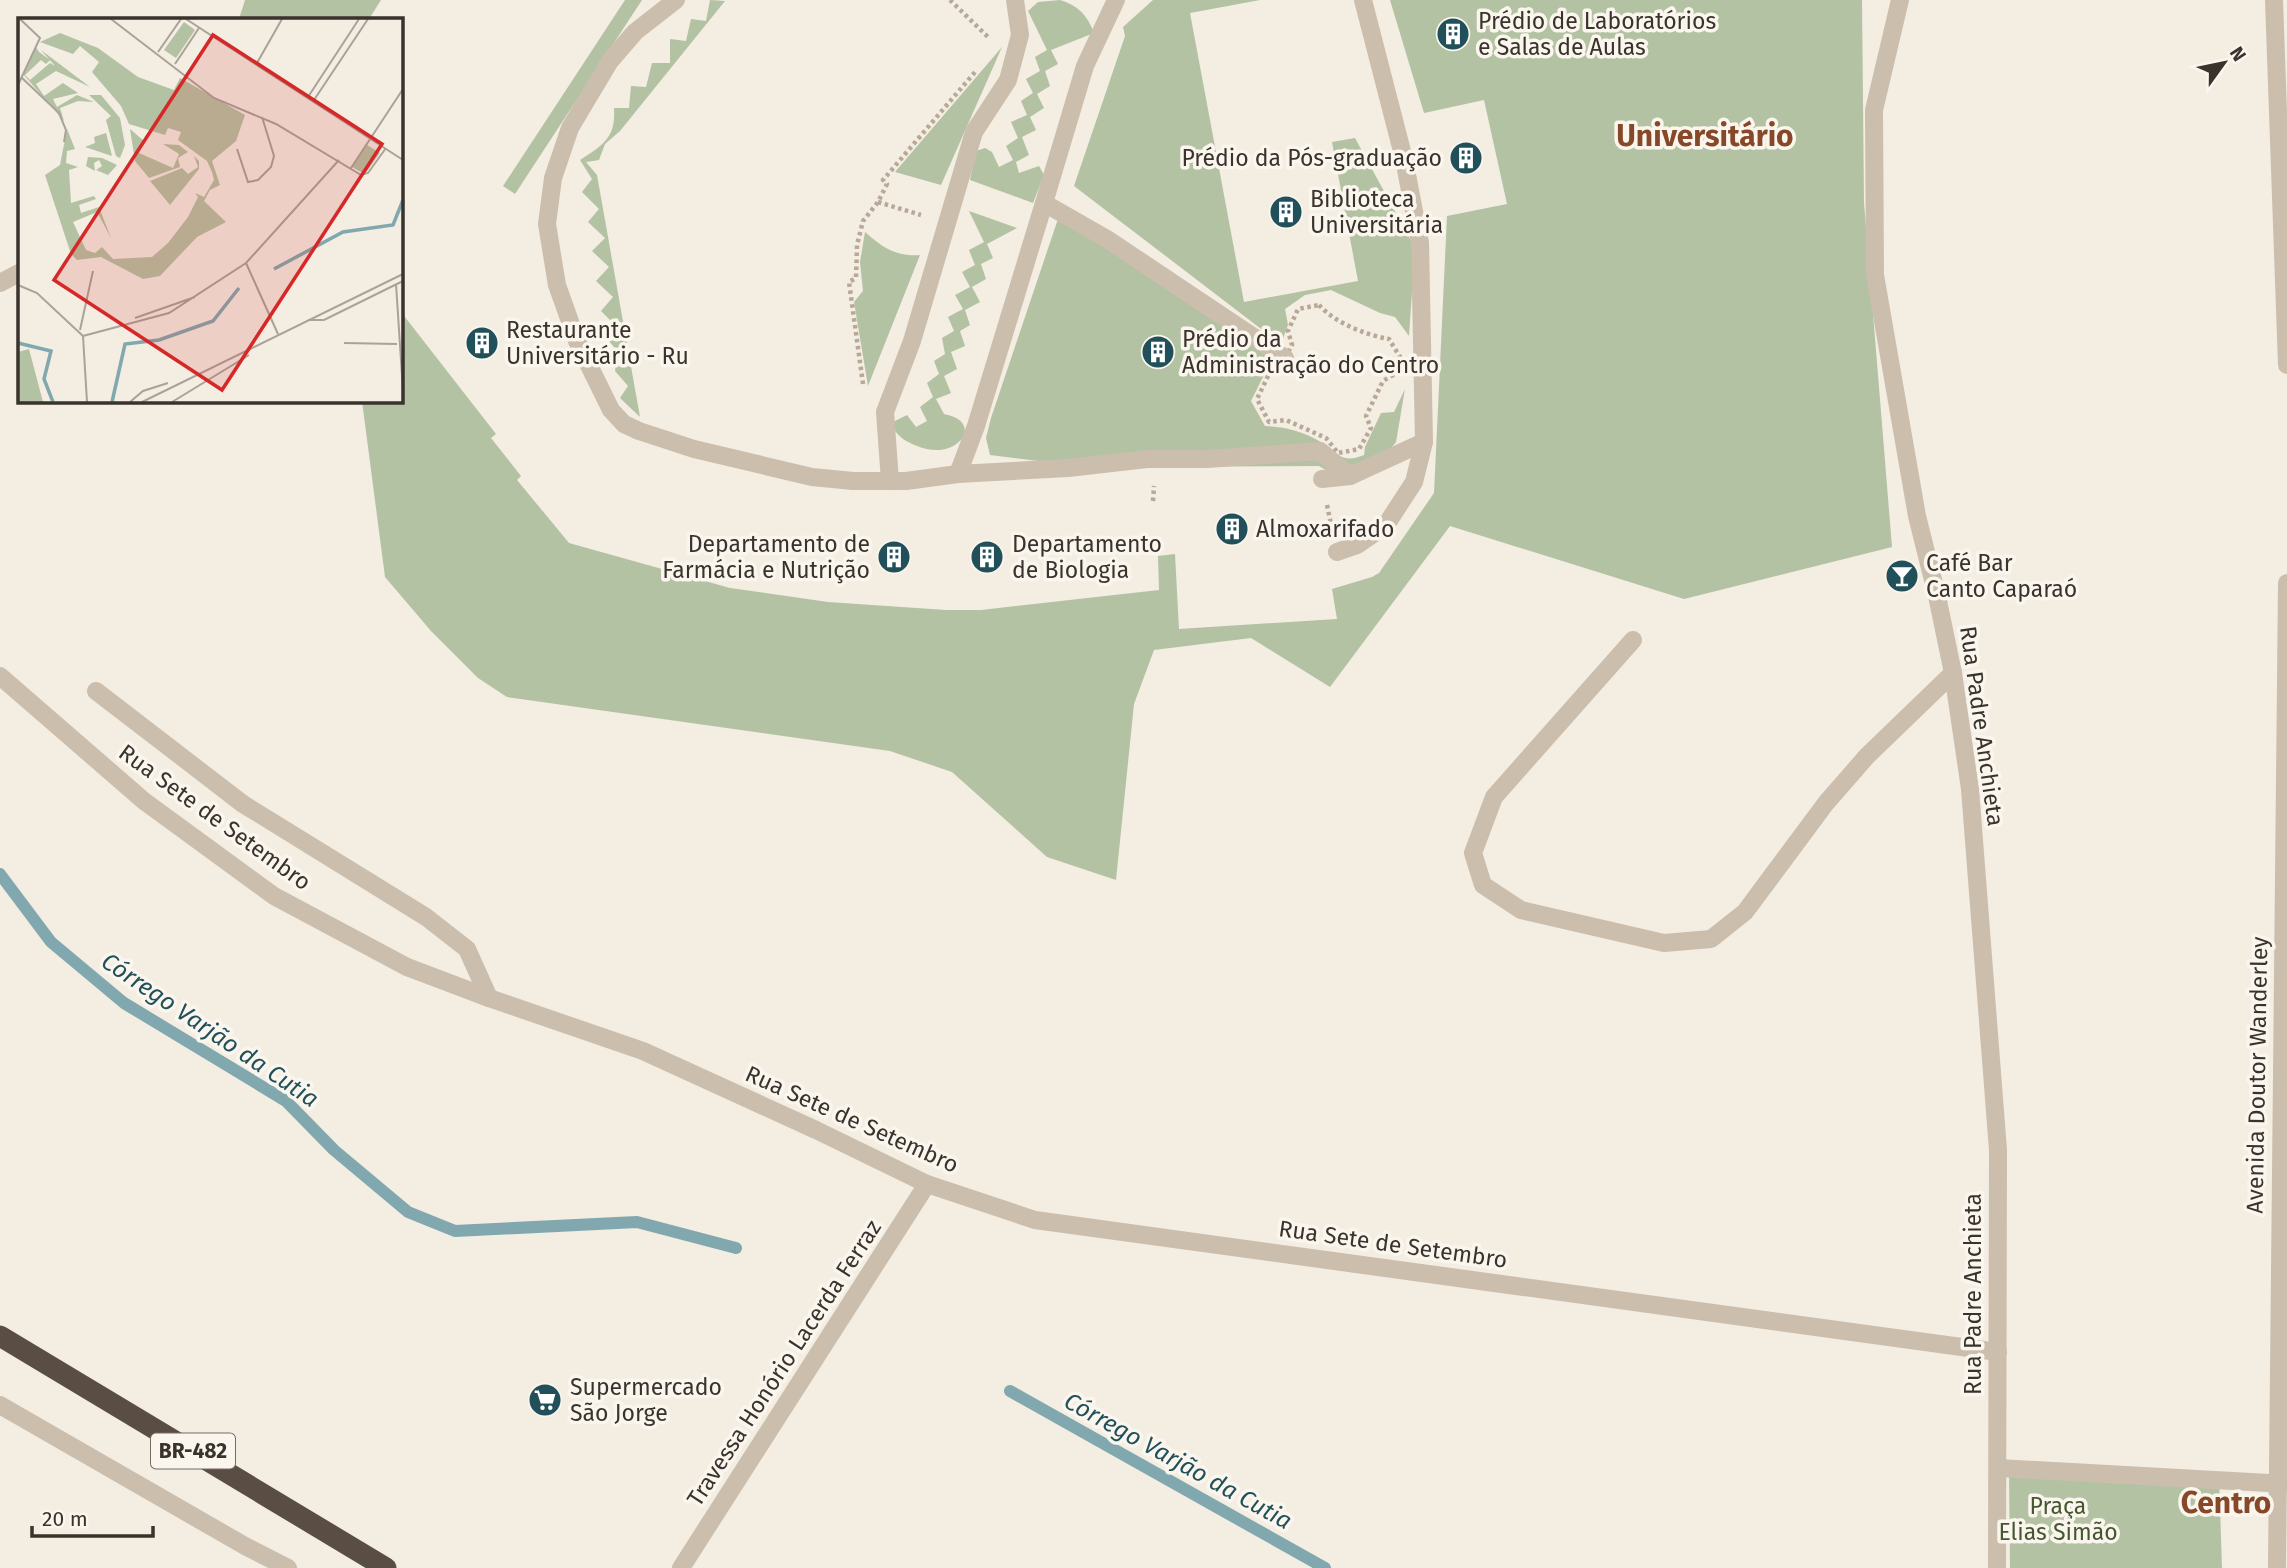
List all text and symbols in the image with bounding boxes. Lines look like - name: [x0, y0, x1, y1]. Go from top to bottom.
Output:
- place label: Prédio de Laboratórios e Salas de Aulas: [1478, 7, 1716, 61]
- building icon: Prédio de Laboratórios e Salas de Aulas: [1434, 15, 1472, 53]
- inset map: [18, 18, 402, 402]
- north arrow: [2189, 28, 2259, 98]
- text: N: [2225, 42, 2251, 66]
- district label: Universitário: [1616, 118, 1794, 154]
- building icon: Prédio da Pós-graduação: [1447, 139, 1485, 177]
- place label: Prédio da Pós-graduação: [1181, 144, 1442, 172]
- place label: Biblioteca Universitária: [1310, 185, 1443, 239]
- building icon: Biblioteca Universitária: [1267, 193, 1305, 231]
- place label: Restaurante Universitário - Ru: [506, 316, 689, 370]
- building icon: Restaurante Universitário - Ru: [463, 324, 501, 362]
- place label: Prédio da Administração do Centro: [1182, 325, 1439, 379]
- building icon: Prédio da Administração do Centro: [1139, 333, 1177, 371]
- building icon: Almoxarifado: [1213, 510, 1251, 548]
- place label: Almoxarifado: [1256, 515, 1394, 543]
- place label: Departamento de Farmácia e Nutrição: [662, 530, 870, 584]
- place label: Departamento de Biologia: [1012, 530, 1162, 584]
- building icon: Departamento de Farmácia e Nutrição: [875, 538, 913, 576]
- building icon: Departamento de Biologia: [968, 538, 1006, 576]
- place label: Café Bar Canto Caparaó: [1926, 549, 2077, 603]
- bar icon: Café Bar Canto Caparaó: [1883, 557, 1921, 595]
- street label: Rua Padre Anchieta: [1954, 624, 2010, 828]
- street label: Rua Sete de Setembro: [114, 738, 316, 896]
- street label: Avenida Doutor Wanderley: [2241, 936, 2273, 1214]
- water label: Córrego Varjão da Cutia: [96, 947, 324, 1113]
- street label: Rua Sete de Setembro: [741, 1059, 963, 1179]
- street label: Rua Padre Anchieta: [1959, 1193, 1987, 1395]
- street label: Rua Sete de Setembro: [1277, 1214, 1509, 1274]
- street label: Travessa Honório Lacerda Ferraz: [681, 1215, 887, 1511]
- place label: Supermercado São Jorge: [570, 1373, 722, 1427]
- supermarket icon: Supermercado São Jorge: [526, 1381, 564, 1419]
- water label: Córrego Varjão da Cutia: [1059, 1387, 1297, 1535]
- road number: BR-482: [151, 1434, 235, 1468]
- district label: Centro: [2181, 1485, 2271, 1521]
- park label: Praça Elias Simão: [1998, 1492, 2118, 1546]
- scale bar: [32, 1494, 152, 1538]
- text: 20 m: [42, 1506, 88, 1532]

